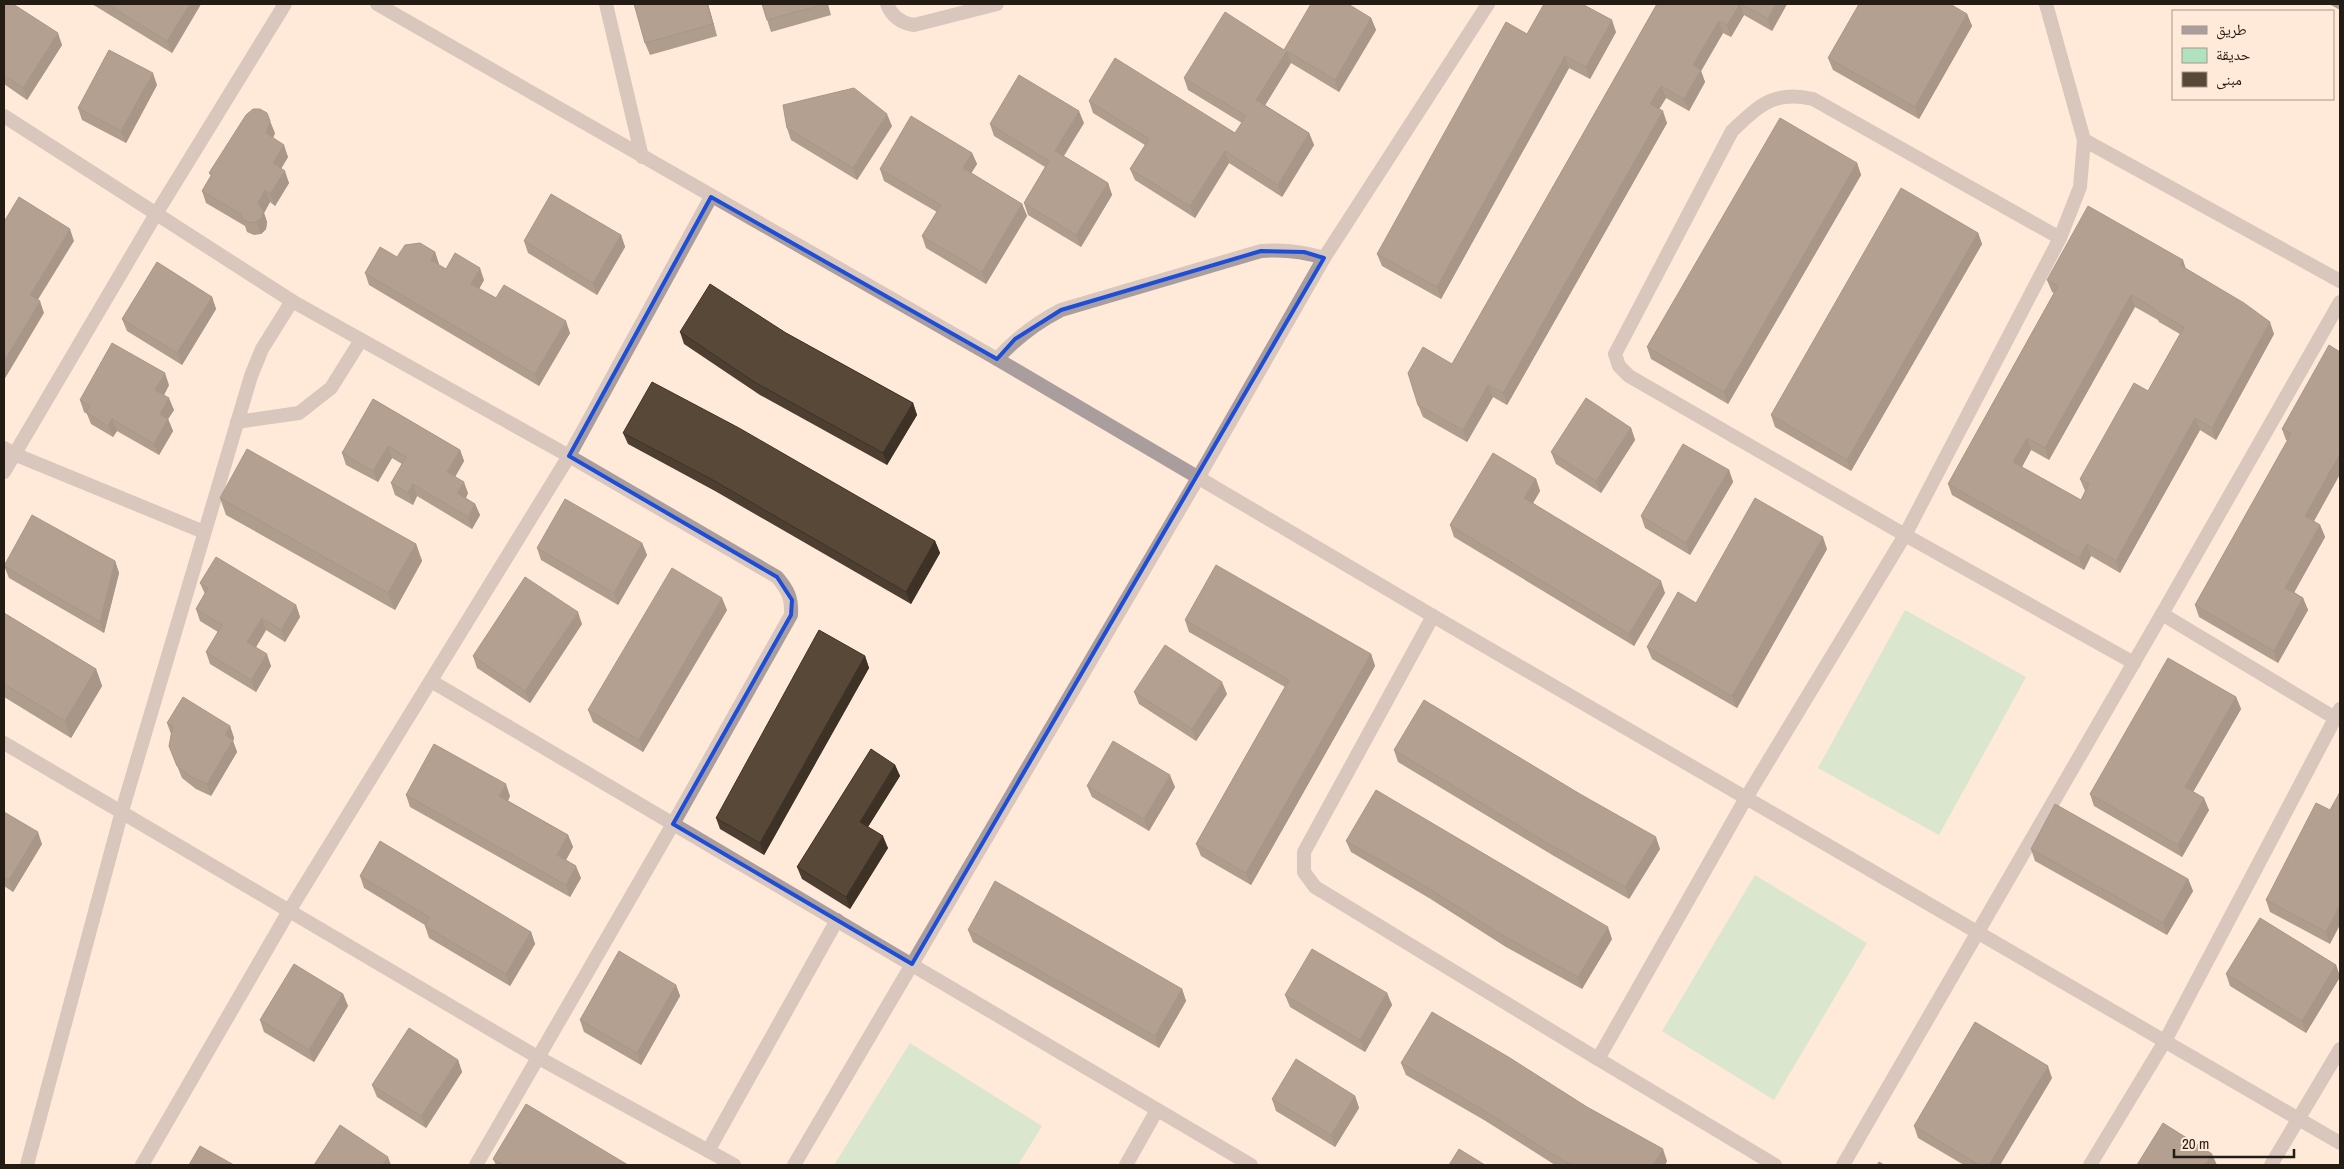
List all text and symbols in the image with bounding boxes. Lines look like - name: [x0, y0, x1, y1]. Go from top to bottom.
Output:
- legend: [2172, 10, 2334, 100]
- text: طريق: [2216, 19, 2247, 40]
- text: حديقة: [2216, 44, 2251, 65]
- text: مبنى: [2216, 69, 2242, 90]
- scale bar: [2174, 1126, 2294, 1158]
- text: 20 m: [2182, 1133, 2209, 1154]

